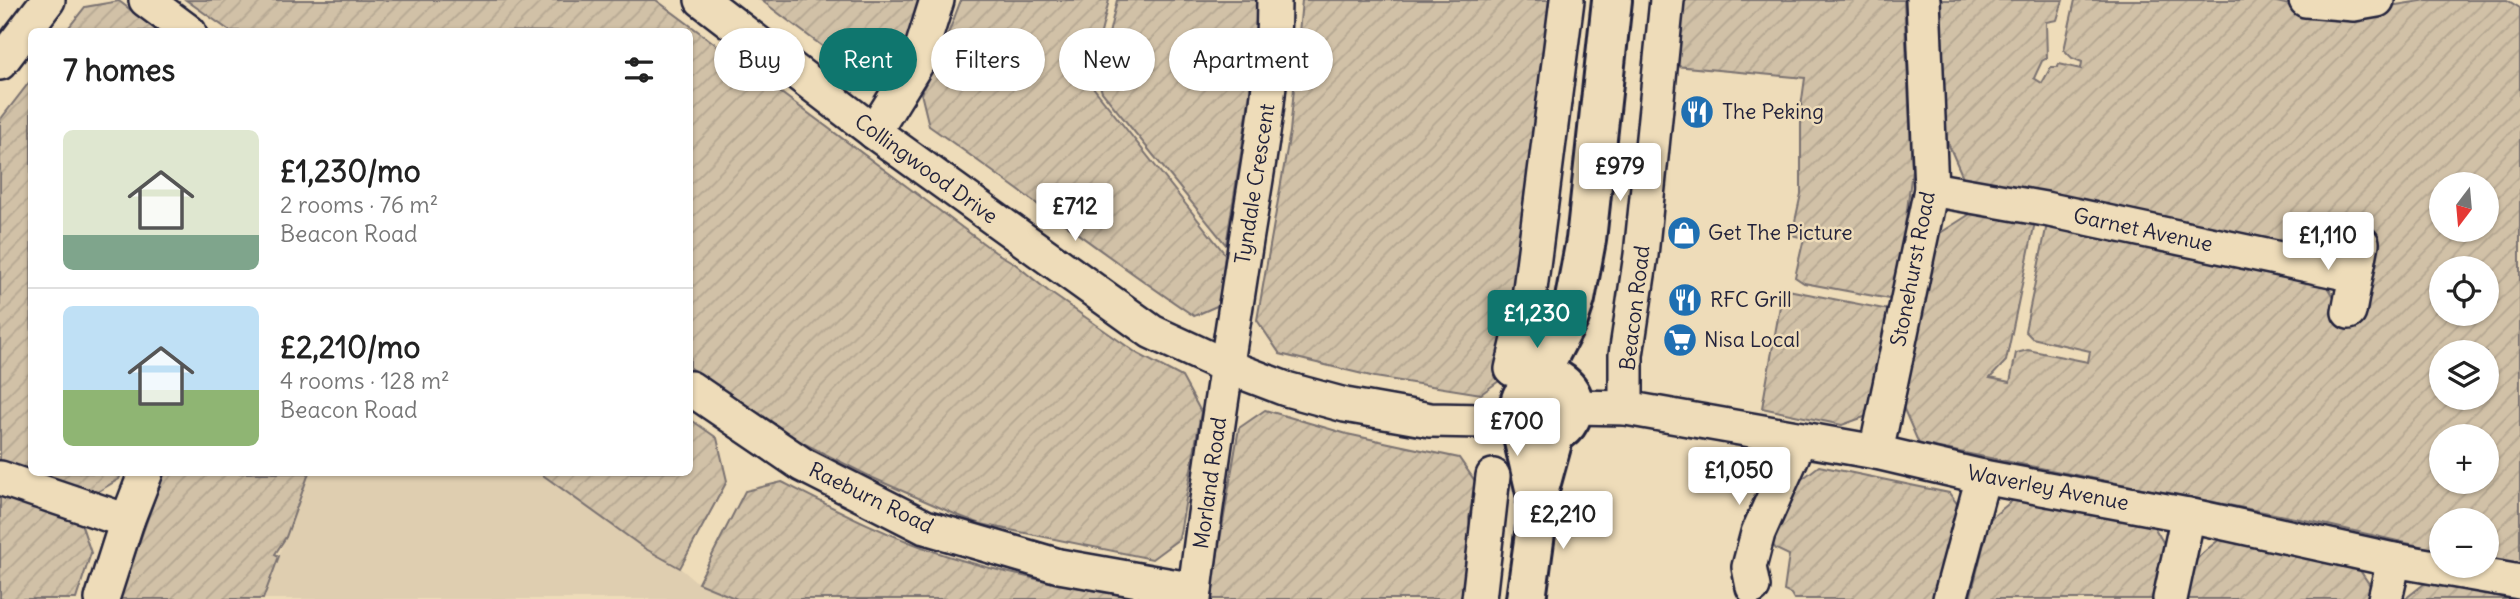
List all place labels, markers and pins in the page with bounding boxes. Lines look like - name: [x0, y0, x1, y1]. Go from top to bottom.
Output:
- restaurant icon: The Peking: [1678, 93, 1716, 131]
- place label: The Peking: [1722, 98, 1824, 125]
- pin: £979: [1579, 144, 1661, 203]
- pin: £712: [1034, 184, 1116, 243]
- pin: £1,110: [2271, 212, 2385, 272]
- shop icon: Get The Picture: [1665, 214, 1703, 252]
- place label: Get The Picture: [1708, 219, 1853, 246]
- restaurant icon: RFC Grill: [1666, 281, 1704, 319]
- place label: RFC Grill: [1710, 286, 1792, 313]
- pin: £1,230: [1480, 290, 1594, 350]
- supermarket icon: Nisa Local: [1661, 321, 1699, 359]
- place label: Nisa Local: [1704, 326, 1800, 353]
- pin: £700: [1476, 398, 1558, 458]
- pin: £1,050: [1682, 448, 1796, 507]
- pin: £2,210: [1506, 491, 1620, 551]

